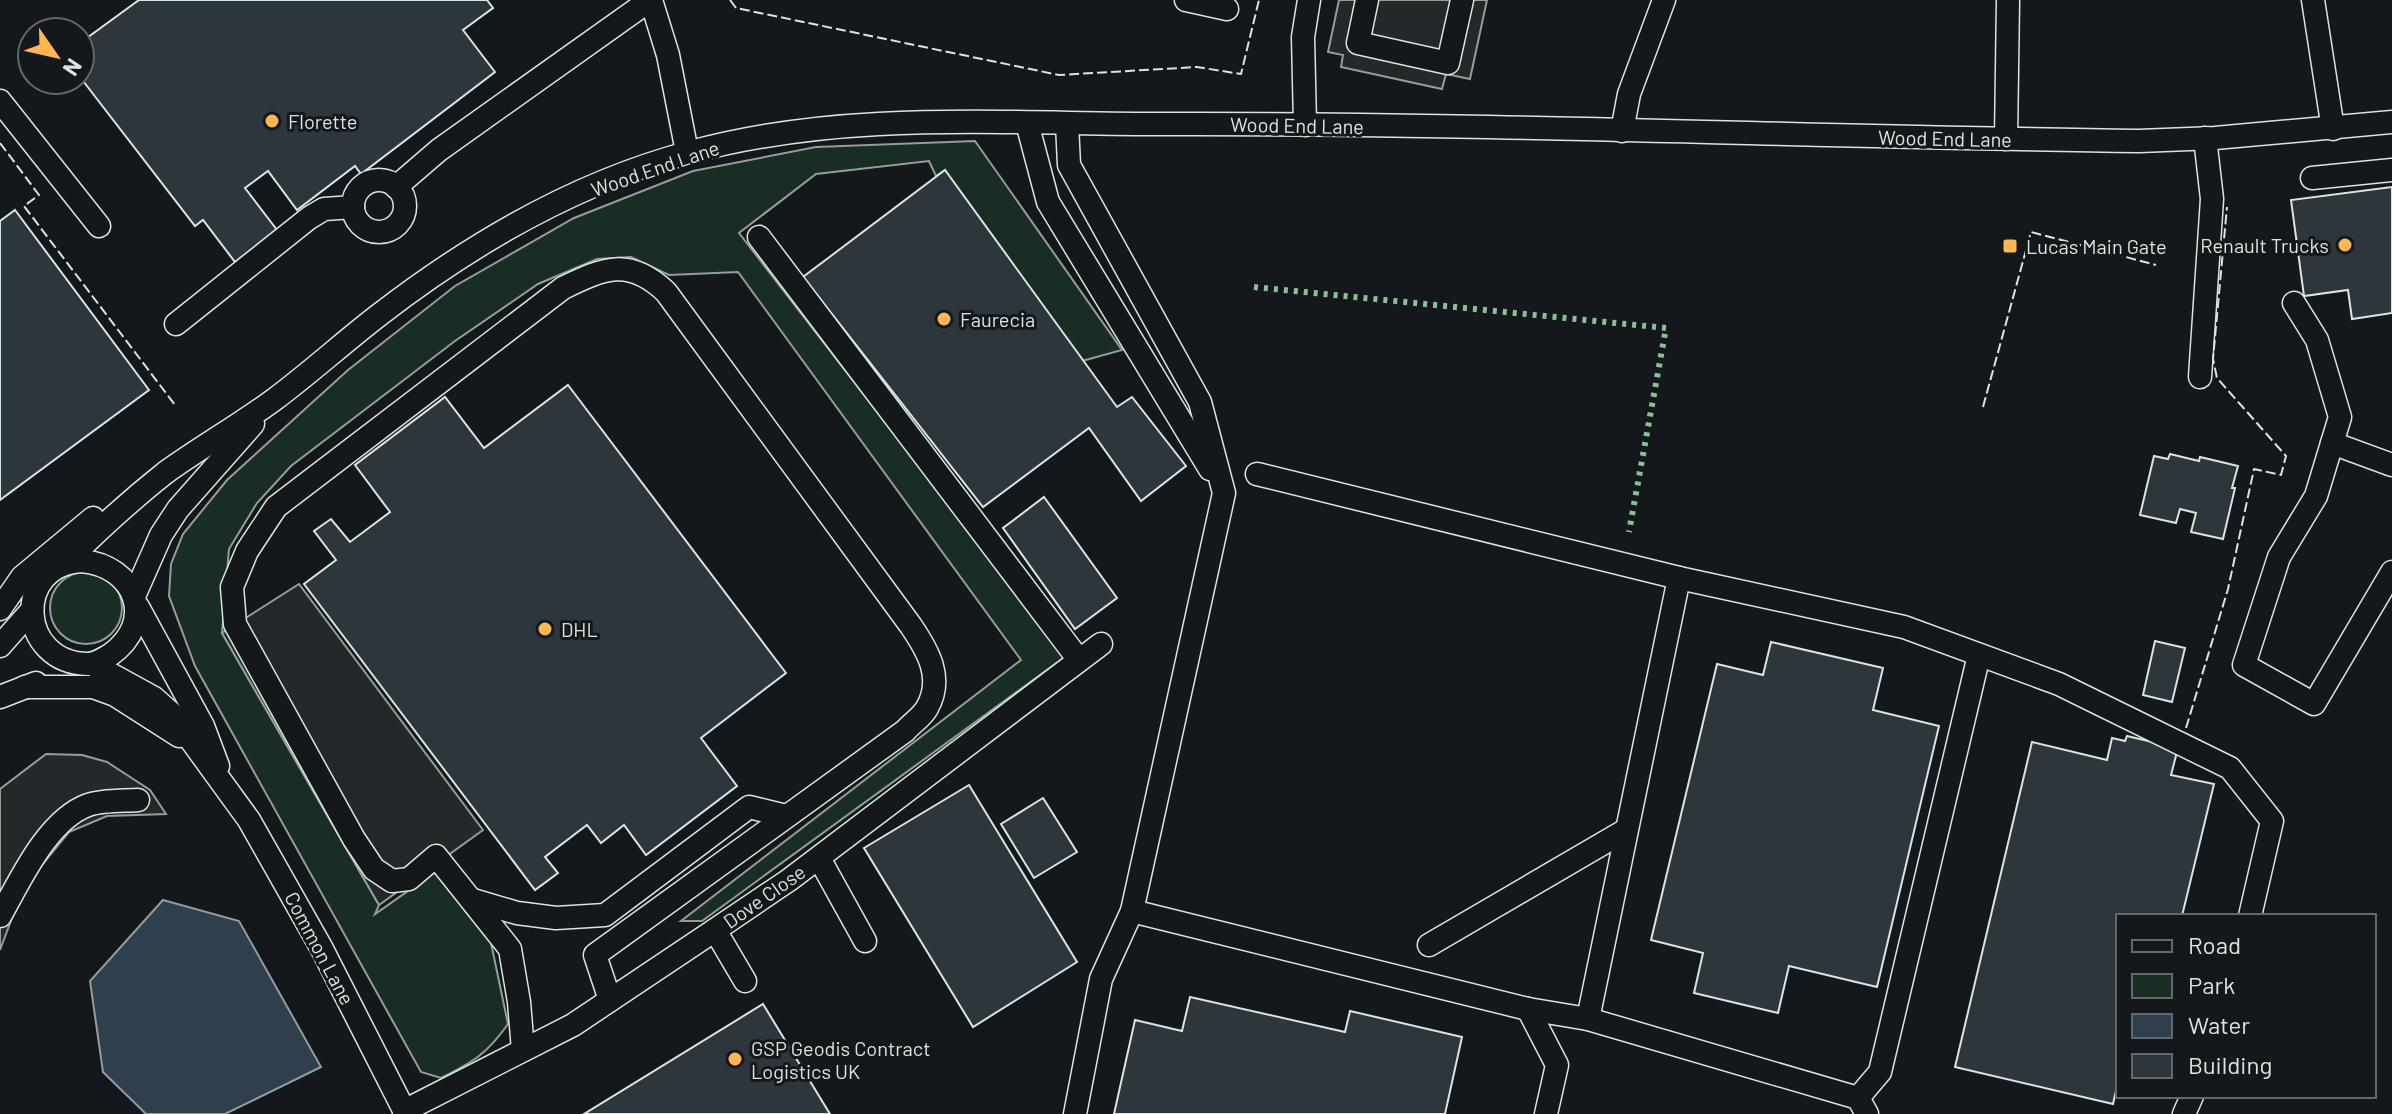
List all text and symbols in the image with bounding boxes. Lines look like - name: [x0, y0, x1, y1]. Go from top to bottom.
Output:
- north arrow: [16, 16, 96, 96]
- text: N: [59, 54, 88, 81]
- place label: Florette: [288, 109, 357, 133]
- marker: Florette: [263, 112, 281, 130]
- street label: Wood End Lane: [1230, 112, 1364, 138]
- street label: Wood End Lane: [1878, 125, 2012, 151]
- street label: Wood End Lane: [588, 135, 722, 201]
- place label: Renault Trucks: [2200, 233, 2329, 257]
- place label: Lucas Main Gate: [2026, 234, 2167, 258]
- marker: Renault Trucks: [2336, 236, 2354, 254]
- marker: Lucas Main Gate: [2001, 237, 2019, 255]
- place label: Faurecia: [960, 307, 1035, 331]
- marker: Faurecia: [935, 310, 953, 328]
- place label: DHL: [561, 617, 598, 641]
- marker: DHL: [536, 620, 554, 638]
- street label: Dove Close: [718, 859, 810, 933]
- street label: Common Lane: [280, 887, 360, 1009]
- legend: [2116, 914, 2376, 1098]
- text: Road: [2188, 930, 2241, 959]
- text: Park: [2188, 970, 2235, 999]
- text: Water: [2188, 1010, 2250, 1039]
- place label: GSP Geodis Contract Logistics UK: [751, 1036, 930, 1083]
- marker: GSP Geodis Contract Logistics UK: [726, 1050, 744, 1068]
- text: Building: [2188, 1050, 2272, 1079]

